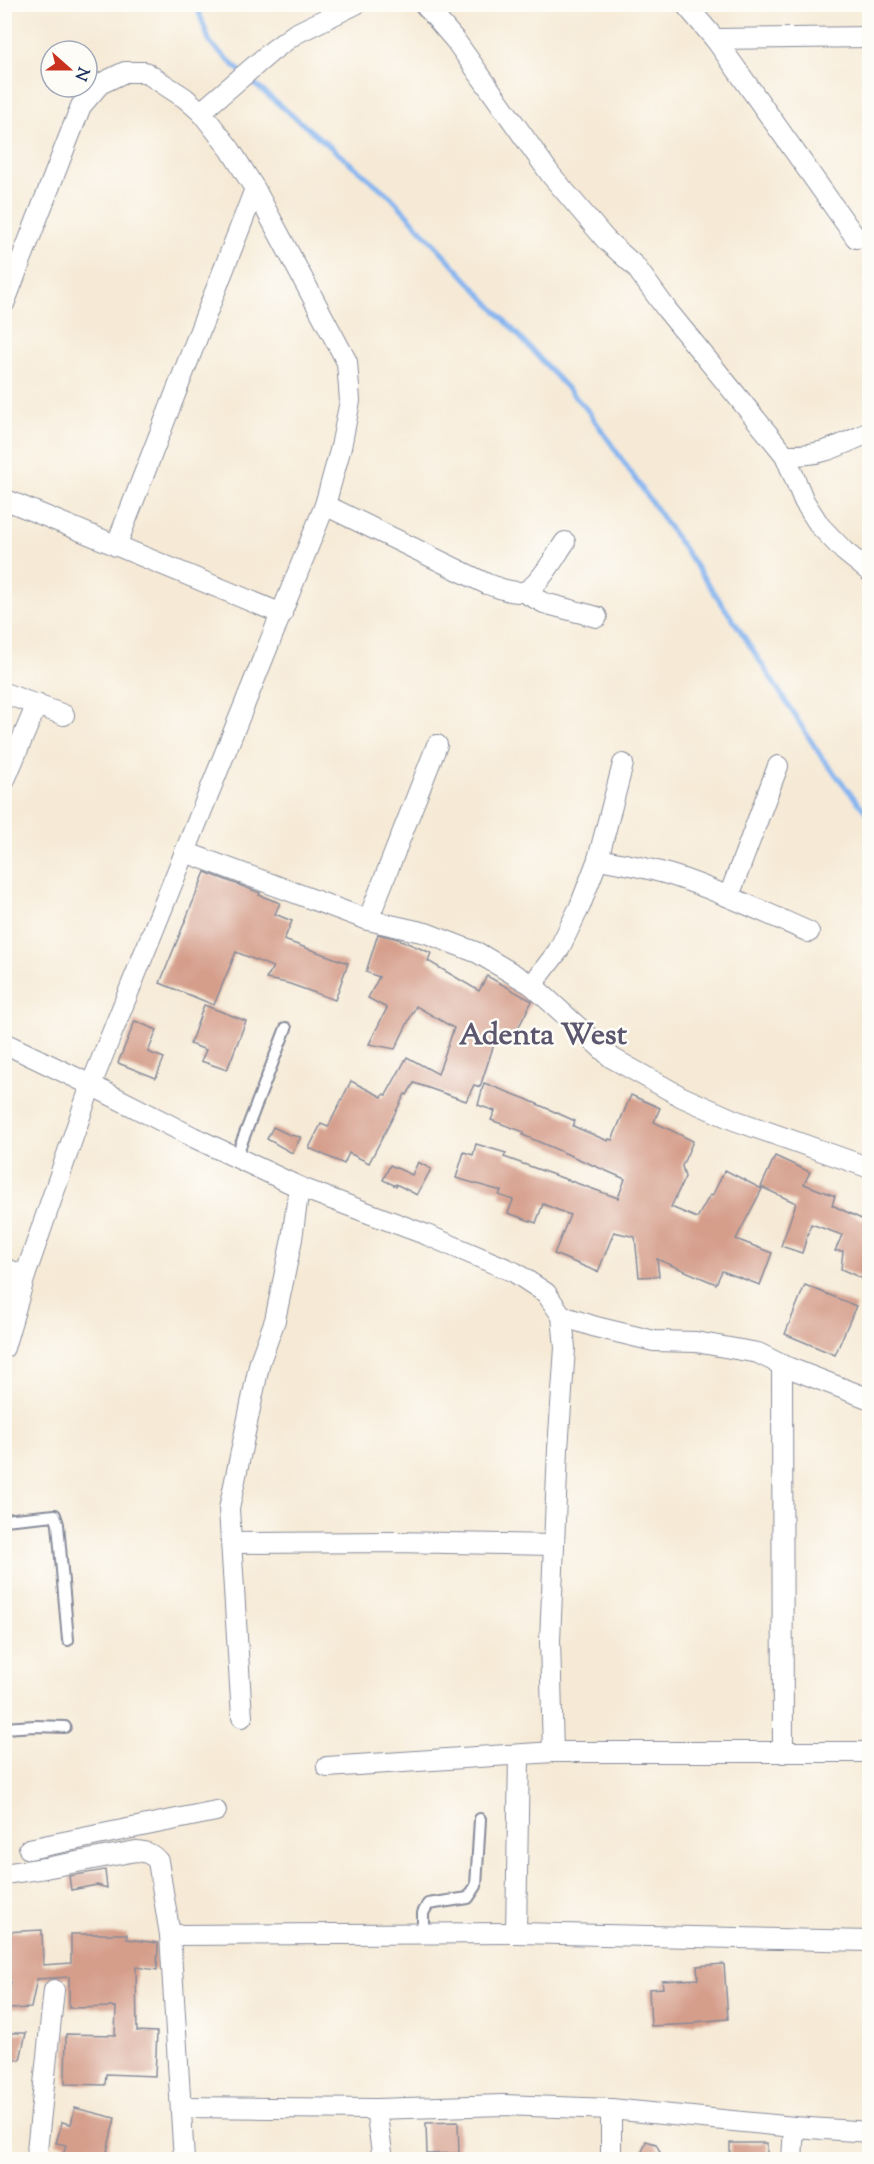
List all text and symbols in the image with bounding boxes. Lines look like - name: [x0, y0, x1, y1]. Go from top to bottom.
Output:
- north arrow: [39, 39, 99, 99]
- text: N: [68, 63, 94, 84]
- district label: Adenta West: [459, 1015, 628, 1058]

